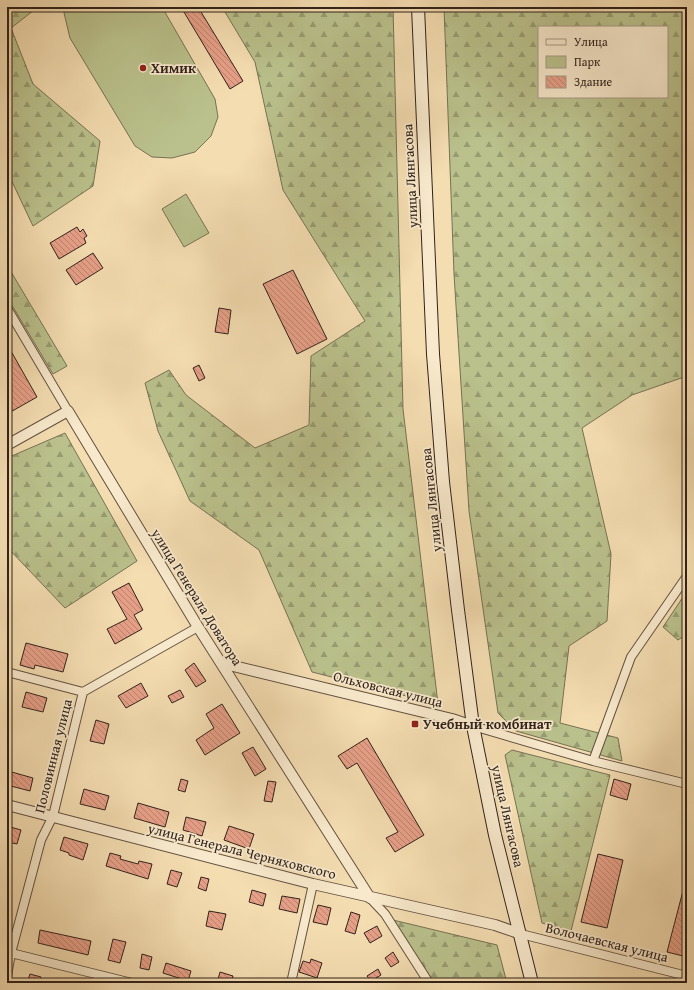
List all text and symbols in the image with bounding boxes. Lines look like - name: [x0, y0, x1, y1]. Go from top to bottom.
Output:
- legend: [538, 26, 668, 98]
- text: Улица: [574, 33, 608, 50]
- text: Парк: [574, 53, 601, 70]
- place label: Химик: [151, 58, 197, 78]
- marker: Химик: [138, 63, 148, 73]
- text: Здание: [574, 73, 613, 90]
- street label: улица Лянгасова: [397, 123, 423, 230]
- street label: улица Лянгасова: [416, 447, 447, 554]
- street label: улица Генерала Доватора: [146, 524, 248, 670]
- street label: Ольховская улица: [331, 666, 445, 712]
- street label: Половинная улица: [29, 696, 77, 815]
- place label: Учебный комбинат: [423, 714, 552, 734]
- marker: Учебный комбинат: [410, 719, 420, 729]
- street label: улица Лянгасова: [486, 762, 530, 869]
- street label: улица Генерала Черняховского: [145, 818, 338, 884]
- street label: Волочаевская улица: [544, 917, 671, 967]

